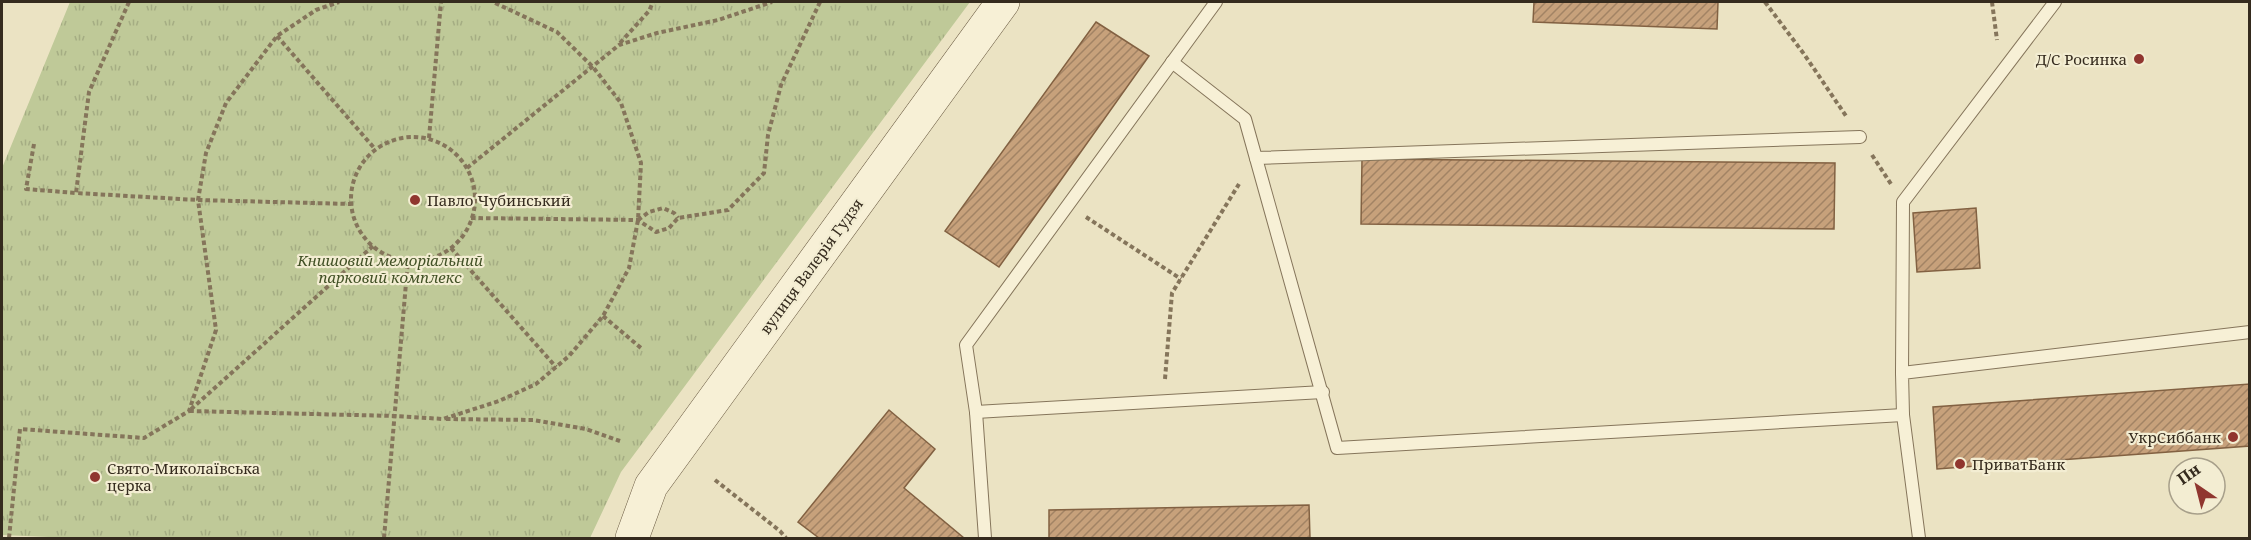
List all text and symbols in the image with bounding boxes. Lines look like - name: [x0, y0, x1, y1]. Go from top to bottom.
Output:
- place label: Д/С Росинка: [2036, 49, 2127, 69]
- marker: Д/С Росинка: [2132, 52, 2146, 66]
- place label: Павло Чубинський: [427, 190, 571, 210]
- marker: Павло Чубинський: [408, 193, 422, 207]
- street label: вулиця Валерія Гудзя: [755, 194, 867, 338]
- park label: Книшовий меморіальний парковий комплекс: [296, 250, 483, 287]
- place label: УкрСиббанк: [2129, 427, 2221, 447]
- marker: УкрСиббанк: [2226, 430, 2240, 444]
- place label: ПриватБанк: [1972, 454, 2065, 474]
- north arrow: [2167, 456, 2227, 516]
- marker: ПриватБанк: [1953, 457, 1967, 471]
- place label: Свято-Миколаївська церка: [107, 458, 260, 495]
- text: Пн: [2172, 458, 2205, 490]
- marker: Свято-Миколаївська церка: [88, 470, 102, 484]

